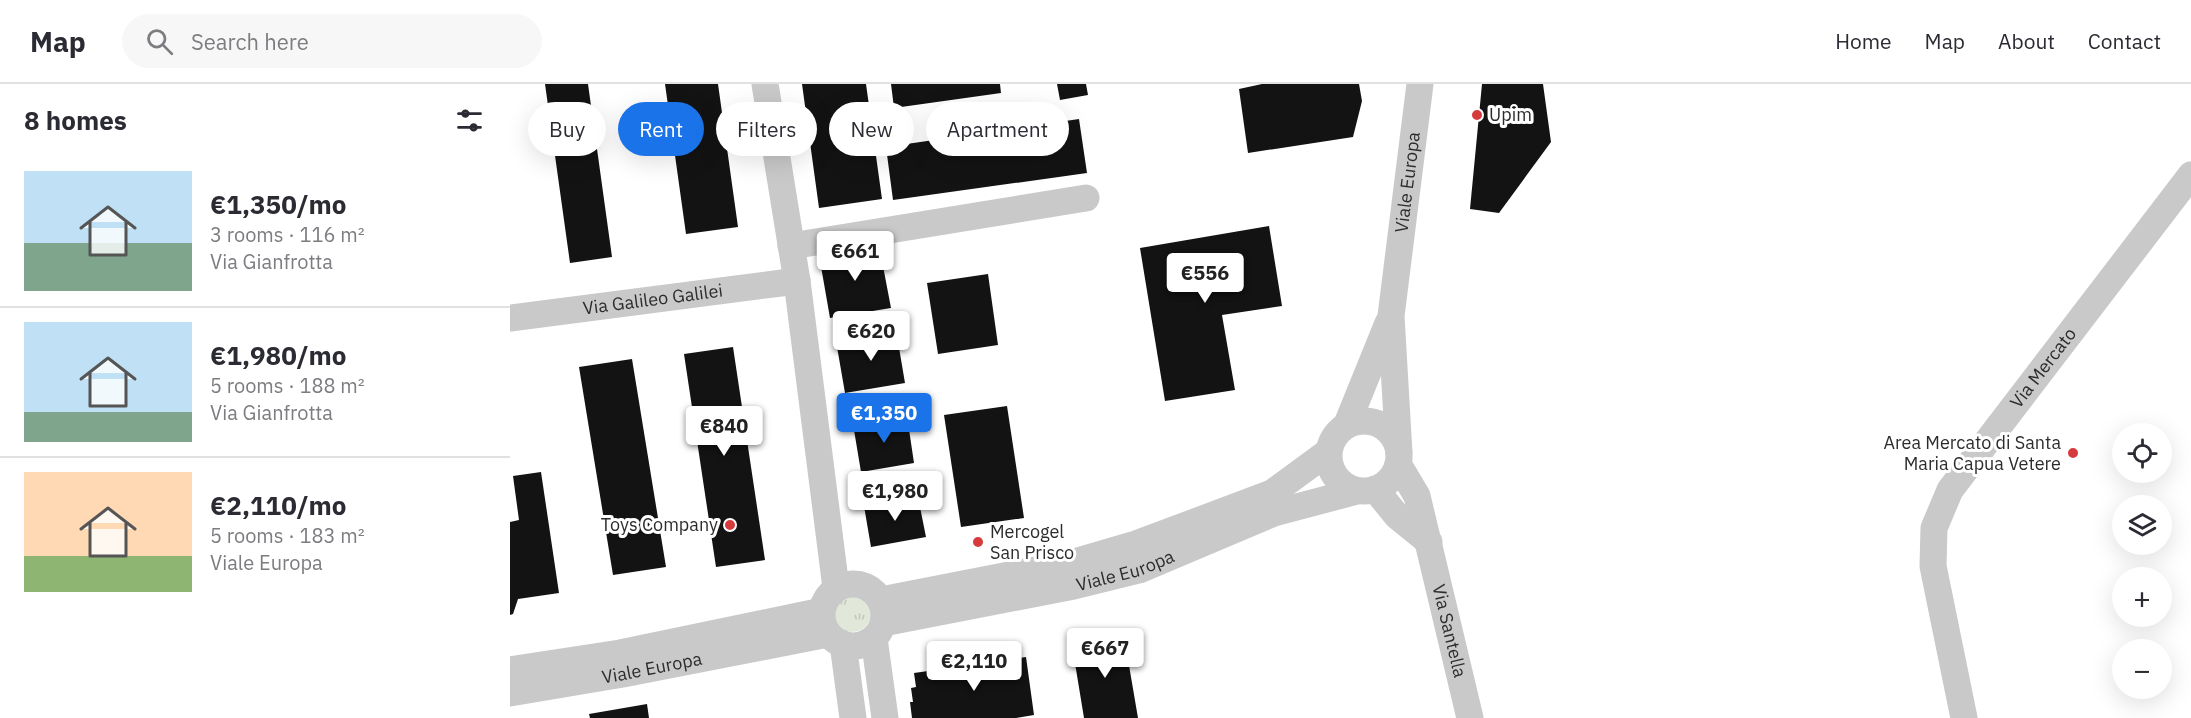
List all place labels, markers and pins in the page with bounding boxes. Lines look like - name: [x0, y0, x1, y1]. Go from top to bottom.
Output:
- place label: Upim: [1489, 103, 1532, 126]
- marker: Upim: [1470, 108, 1484, 122]
- pin: €661: [819, 231, 891, 282]
- pin: €556: [1169, 253, 1241, 304]
- pin: €620: [835, 311, 907, 362]
- pin: €1,350: [835, 393, 933, 444]
- pin: €840: [688, 406, 760, 457]
- place label: Area Mercato di Santa Maria Capua Vetere: [1884, 431, 2061, 475]
- marker: Area Mercato di Santa Maria Capua Vetere: [2066, 446, 2080, 460]
- pin: €1,980: [846, 471, 944, 522]
- place label: Toys Company: [601, 513, 718, 536]
- marker: Toys Company: [723, 518, 737, 532]
- place label: Mercogel San Prisco: [990, 520, 1074, 564]
- marker: Mercogel San Prisco: [971, 535, 985, 549]
- pin: €667: [1069, 628, 1141, 679]
- pin: €2,110: [925, 641, 1023, 692]

